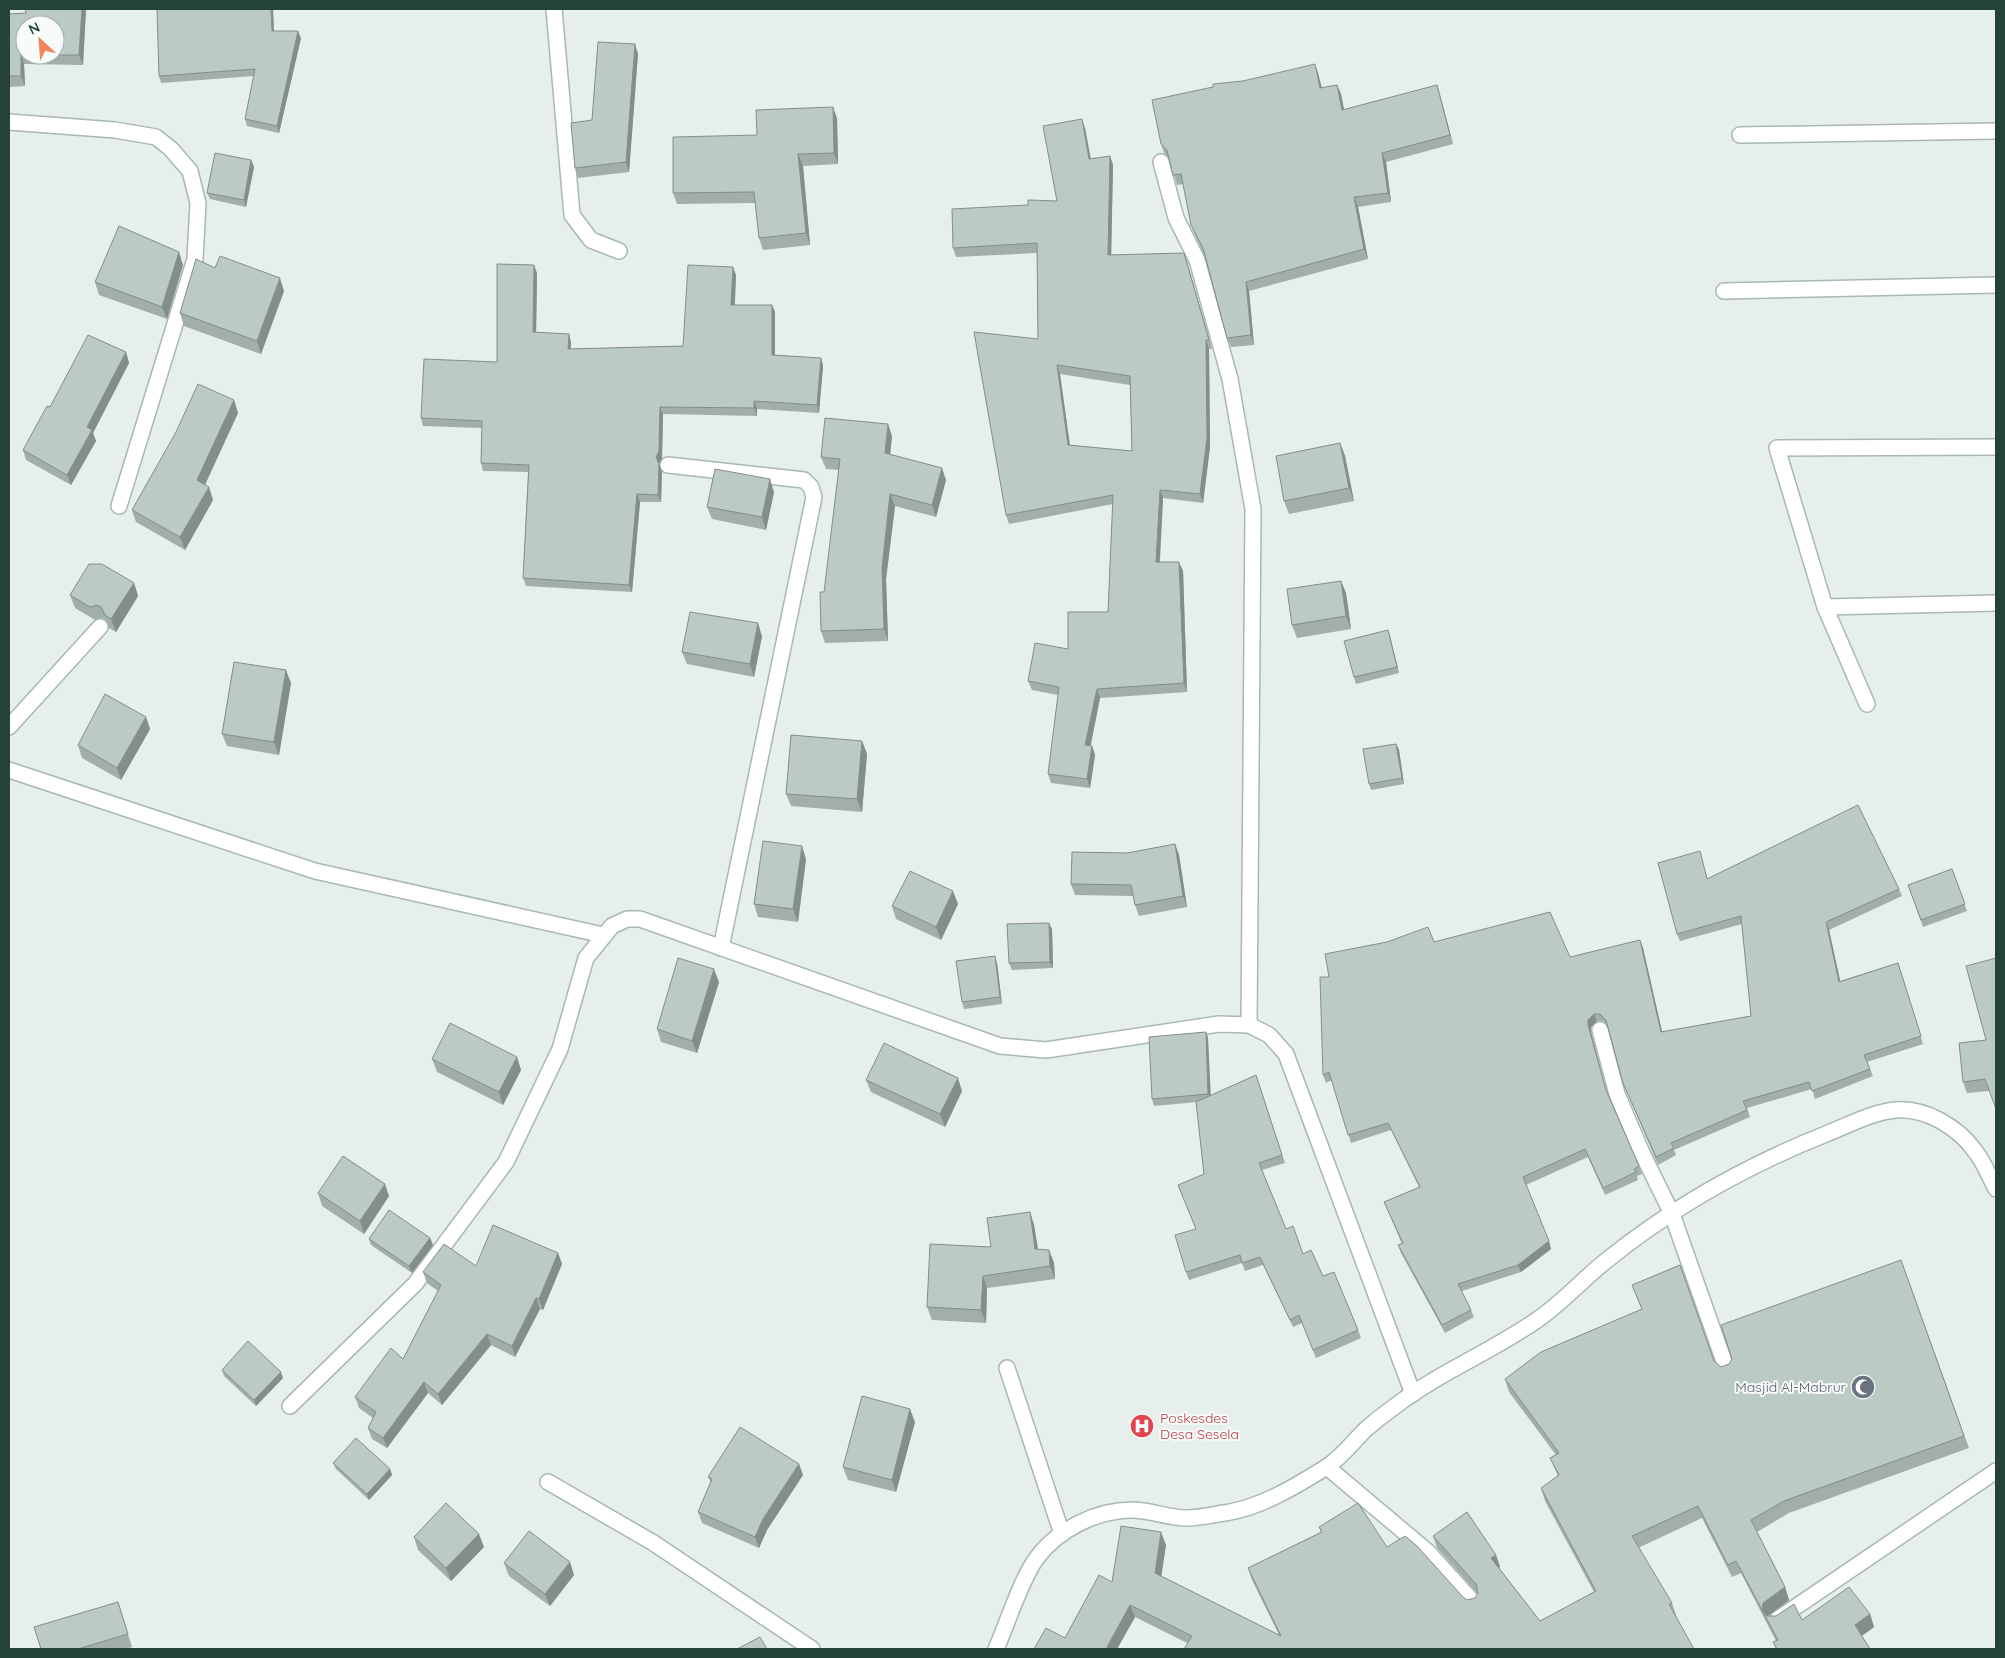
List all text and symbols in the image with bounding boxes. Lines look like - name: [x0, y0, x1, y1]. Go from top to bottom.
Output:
- north arrow: [15, 15, 65, 65]
- text: N: [26, 18, 43, 39]
- mosque icon: Masjid Al-Mabrur: [1850, 1374, 1876, 1400]
- place label: Masjid Al-Mabrur: [1735, 1378, 1847, 1396]
- place label: Poskesdes Desa Sesela: [1160, 1409, 1239, 1443]
- hospital icon: Poskesdes Desa Sesela: [1129, 1413, 1155, 1439]

